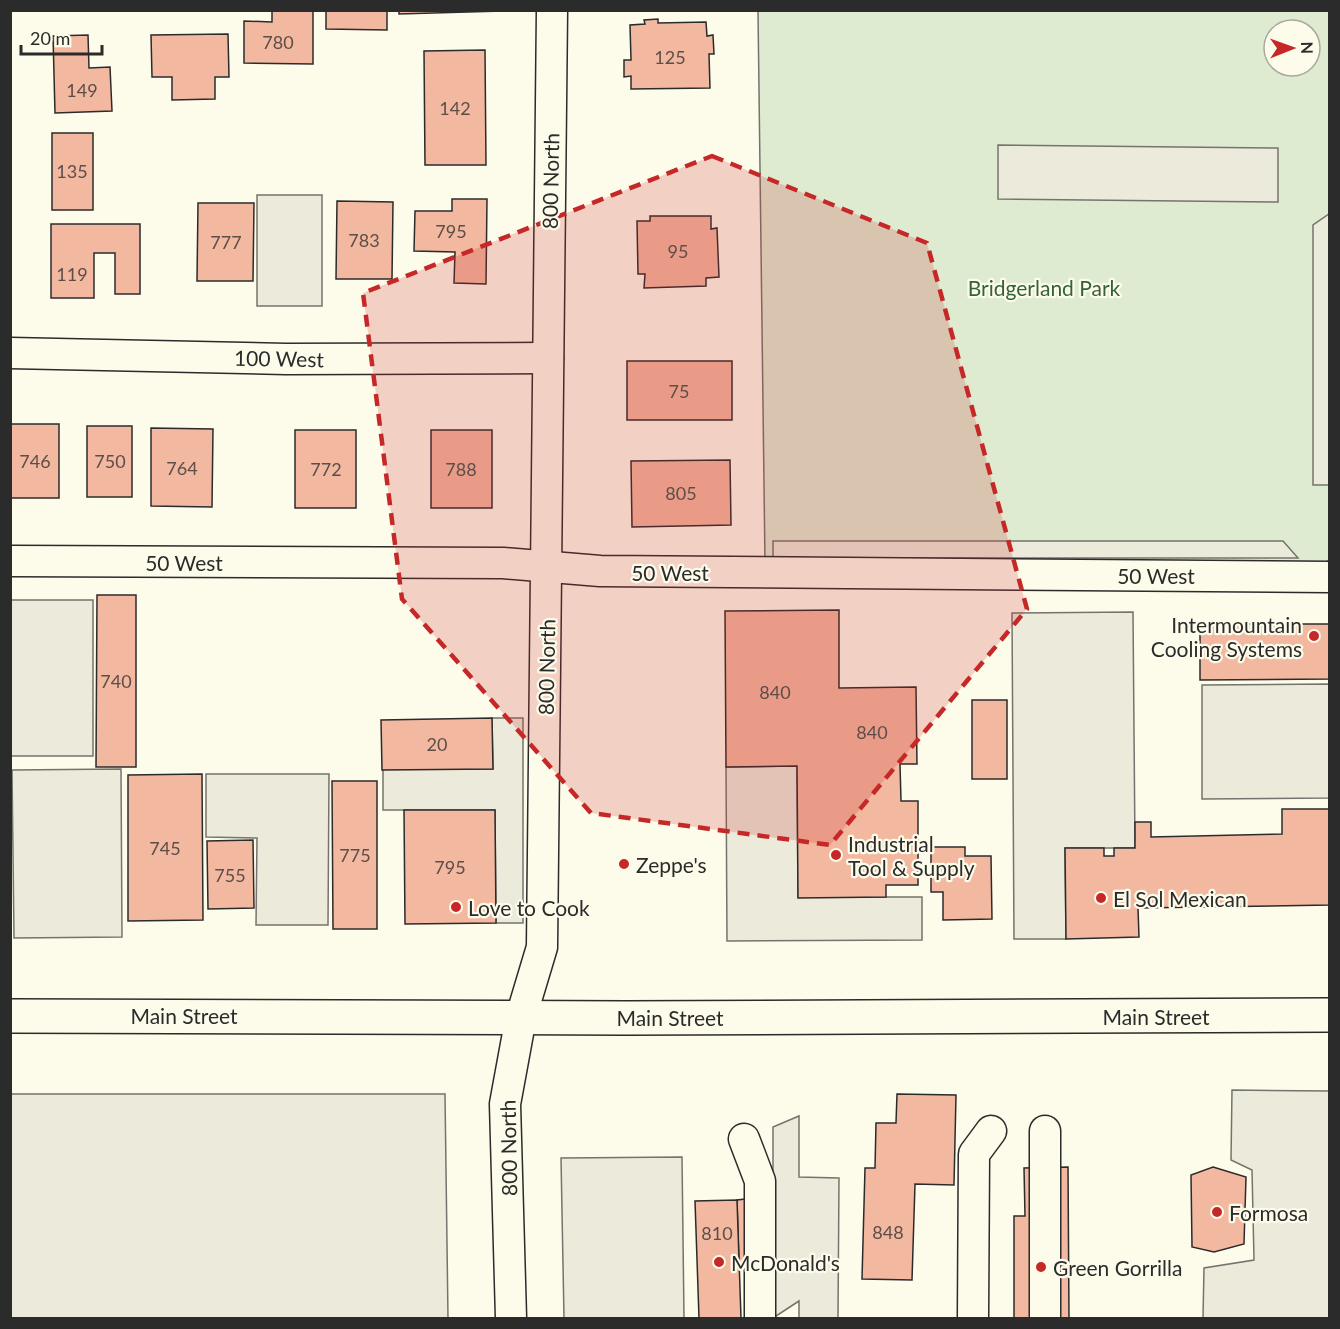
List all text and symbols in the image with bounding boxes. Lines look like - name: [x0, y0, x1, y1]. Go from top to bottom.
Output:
- scale bar: [21, 18, 102, 56]
- north arrow: [1262, 18, 1322, 78]
- text: 20 m: [30, 27, 70, 49]
- house number: 780: [262, 31, 294, 53]
- text: N: [1298, 41, 1317, 54]
- house number: 125: [654, 46, 686, 68]
- house number: 149: [66, 79, 98, 101]
- house number: 142: [439, 97, 471, 119]
- street label: 800 North: [537, 133, 563, 229]
- house number: 135: [56, 160, 88, 182]
- house number: 795: [435, 220, 467, 242]
- house number: 783: [348, 229, 380, 251]
- house number: 777: [210, 231, 242, 253]
- house number: 95: [668, 240, 688, 262]
- house number: 119: [56, 263, 88, 285]
- park label: Bridgerland Park: [968, 275, 1121, 300]
- street label: 100 West: [234, 345, 325, 371]
- house number: 75: [669, 380, 689, 402]
- house number: 746: [19, 450, 51, 472]
- house number: 750: [94, 450, 126, 472]
- house number: 764: [166, 457, 198, 479]
- house number: 772: [310, 458, 342, 480]
- house number: 788: [445, 458, 477, 480]
- house number: 805: [665, 482, 697, 504]
- street label: 50 West: [145, 550, 223, 575]
- street label: 50 West: [631, 560, 709, 585]
- street label: 50 West: [1117, 563, 1195, 588]
- place label: Intermountain Cooling Systems: [1151, 612, 1302, 661]
- street label: 800 North: [533, 619, 559, 715]
- marker: Intermountain Cooling Systems: [1307, 629, 1321, 643]
- house number: 740: [100, 670, 132, 692]
- house number: 840: [759, 681, 791, 703]
- house number: 840: [856, 721, 888, 743]
- house number: 20: [427, 733, 447, 755]
- place label: Industrial Tool & Supply: [848, 831, 975, 880]
- house number: 745: [149, 837, 181, 859]
- house number: 775: [339, 844, 371, 866]
- marker: Industrial Tool & Supply: [829, 848, 843, 862]
- place label: Zeppe's: [636, 852, 707, 877]
- house number: 795: [434, 856, 466, 878]
- marker: Zeppe's: [617, 857, 631, 871]
- house number: 755: [214, 864, 246, 886]
- place label: El Sol Mexican: [1113, 886, 1247, 911]
- marker: El Sol Mexican: [1094, 891, 1108, 905]
- place label: Love to Cook: [468, 895, 590, 920]
- marker: Love to Cook: [449, 900, 463, 914]
- street label: Main Street: [130, 1003, 238, 1028]
- street label: Main Street: [1102, 1004, 1210, 1029]
- street label: Main Street: [616, 1005, 724, 1030]
- street label: 800 North: [495, 1100, 521, 1196]
- place label: Formosa: [1229, 1200, 1308, 1225]
- marker: Formosa: [1210, 1205, 1224, 1219]
- house number: 848: [872, 1221, 904, 1243]
- house number: 810: [701, 1222, 733, 1244]
- place label: McDonald's: [731, 1250, 840, 1275]
- marker: McDonald's: [712, 1255, 726, 1269]
- place label: Green Gorrilla: [1053, 1255, 1182, 1280]
- marker: Green Gorrilla: [1034, 1260, 1048, 1274]

